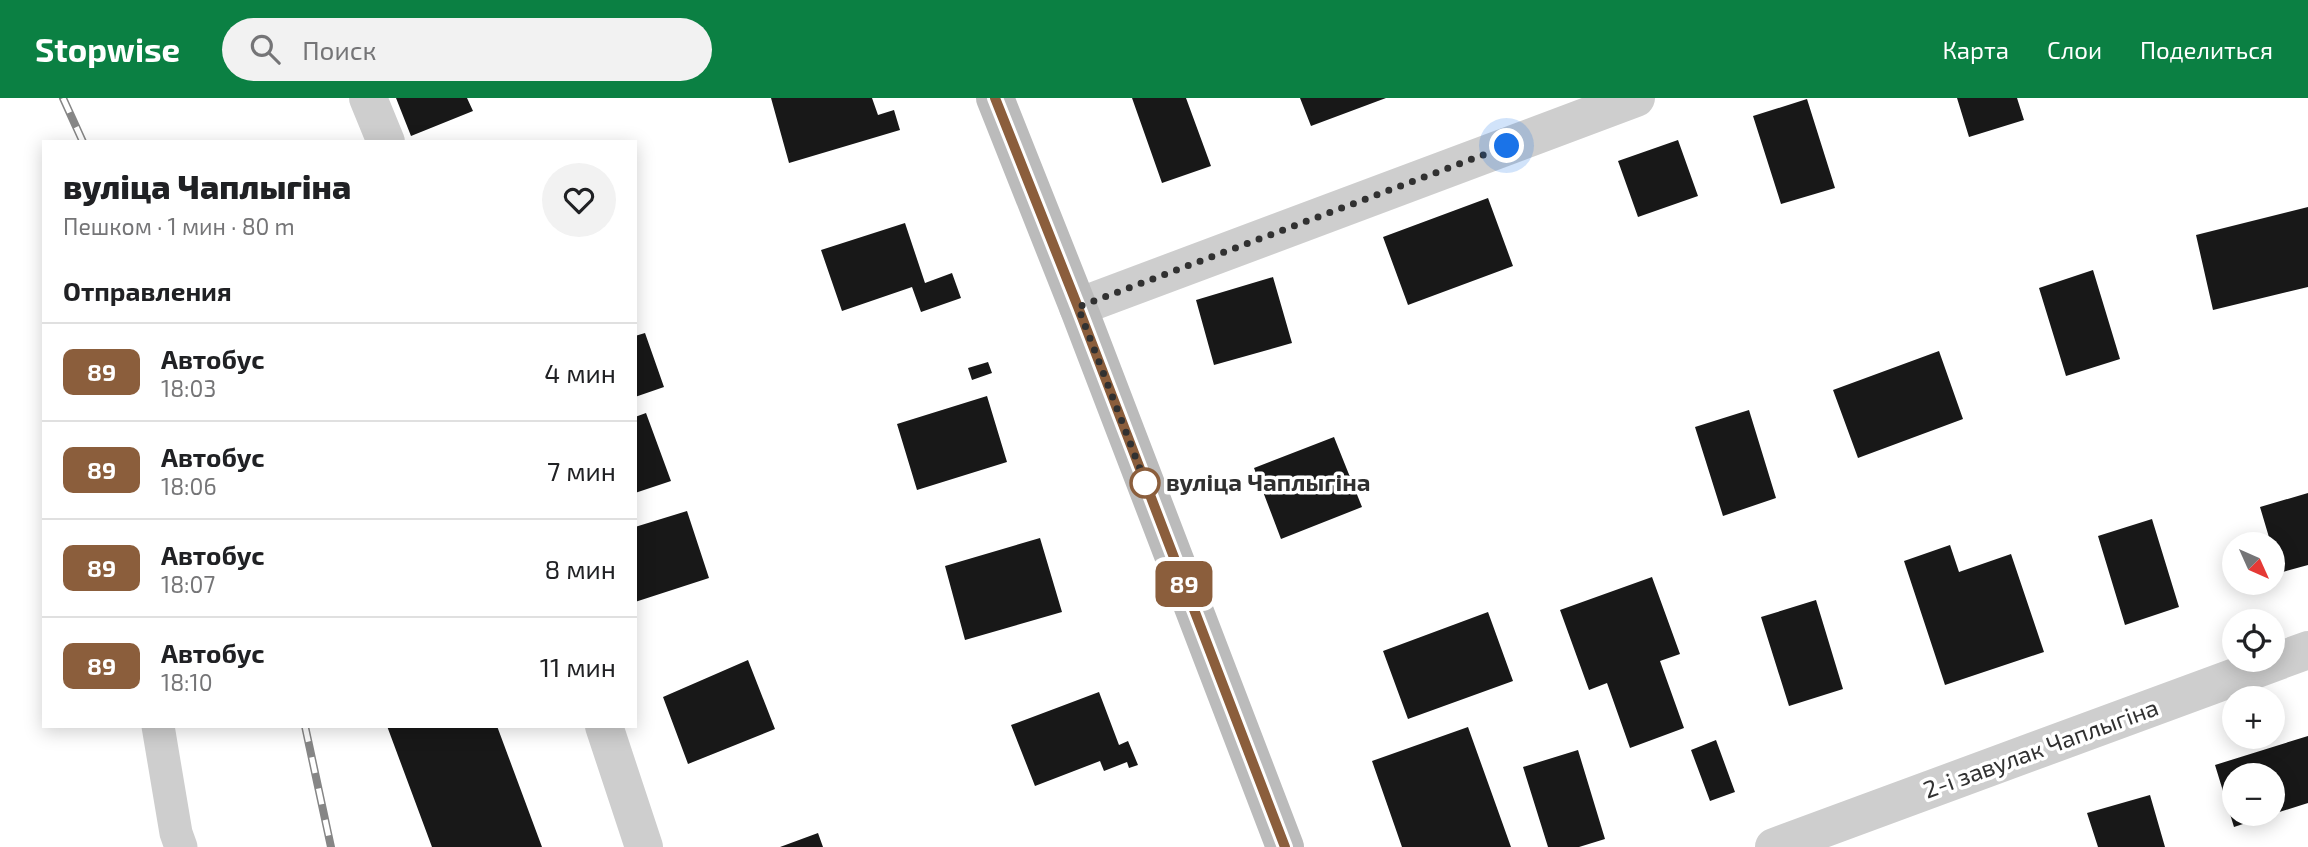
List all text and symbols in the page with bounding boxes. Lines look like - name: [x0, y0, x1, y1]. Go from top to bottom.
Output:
- search box: [222, 18, 712, 81]
- text: Stopwise: [35, 29, 180, 69]
- icon: search: [246, 30, 284, 68]
- text: Поиск: [302, 34, 376, 65]
- text: Карта: [1942, 35, 2009, 64]
- text: Слои: [2047, 35, 2102, 64]
- text: Поделиться: [2140, 35, 2273, 64]
- your location: [1489, 128, 1524, 163]
- button: heart: [542, 163, 616, 237]
- text: вуліца Чаплыгіна: [63, 166, 351, 206]
- text: Пешком · 1 мин · 80 m: [63, 212, 295, 240]
- text: Отправления: [63, 275, 232, 306]
- text: Автобус: [161, 343, 264, 374]
- text: 89: [87, 357, 116, 386]
- text: 4 мин: [544, 357, 616, 388]
- text: 18:03: [161, 374, 216, 402]
- text: Автобус: [161, 441, 264, 472]
- text: 89: [87, 455, 116, 484]
- text: 7 мин: [547, 455, 616, 486]
- place label: вуліца Чаплыгіна: [1166, 467, 1370, 496]
- marker: вуліца Чаплыгіна: [1130, 468, 1160, 498]
- text: 18:06: [161, 472, 217, 500]
- north arrow: [2222, 532, 2286, 595]
- map controls: [2222, 532, 2285, 826]
- text: Автобус: [161, 539, 264, 570]
- text: 89: [87, 553, 116, 582]
- text: 8 мин: [545, 553, 616, 584]
- line badge: 89: [1152, 561, 1216, 607]
- text: 89: [1169, 569, 1199, 598]
- text: 18:07: [161, 570, 215, 598]
- button: locate: [2222, 609, 2285, 672]
- text: Автобус: [161, 637, 264, 668]
- text: 89: [87, 651, 116, 680]
- text: 11 мин: [540, 651, 616, 682]
- text: 18:10: [161, 668, 213, 696]
- button: +: [2222, 686, 2285, 749]
- street label: 2-і завулак Чаплыгіна: [1919, 692, 2162, 805]
- button: −: [2222, 763, 2285, 826]

